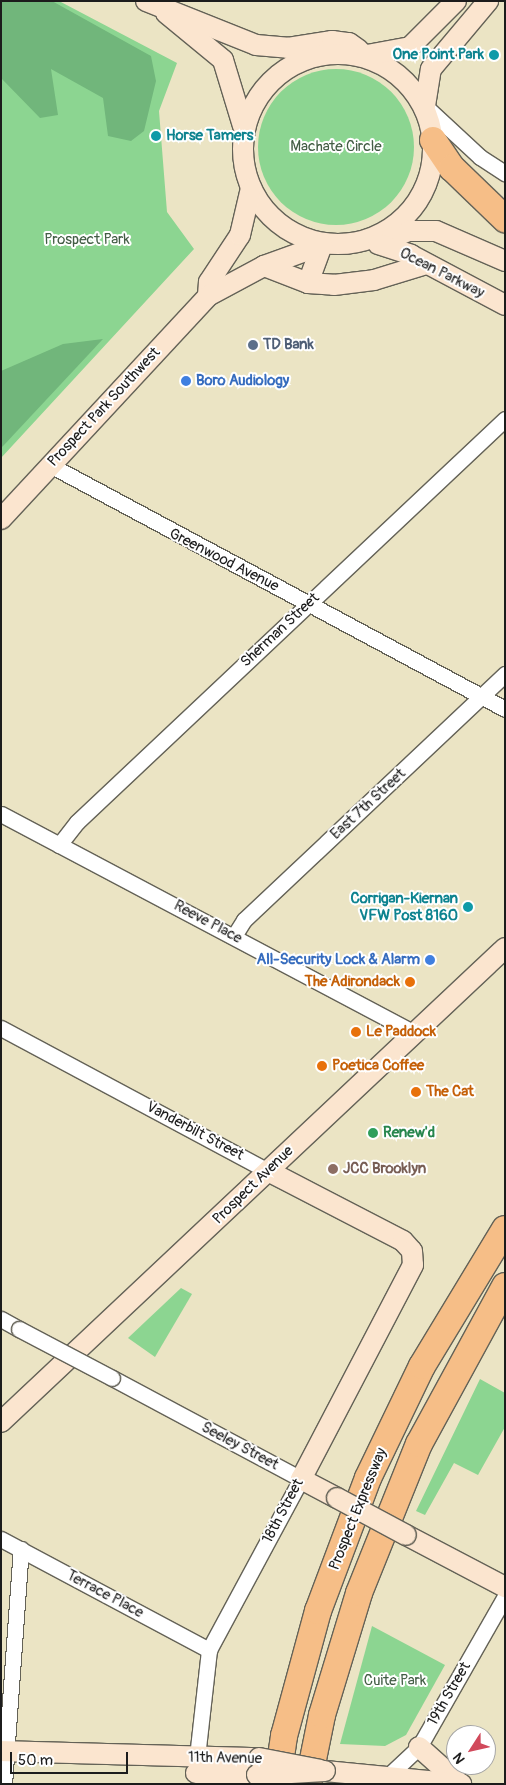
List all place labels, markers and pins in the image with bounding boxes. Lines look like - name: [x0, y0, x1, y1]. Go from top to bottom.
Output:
- place label: One Point Park: [393, 46, 484, 64]
- marker: One Point Park: [488, 49, 500, 61]
- place label: Horse Tamers: [166, 127, 253, 145]
- marker: Horse Tamers: [150, 130, 162, 142]
- place label: TD Bank: [263, 336, 314, 354]
- marker: TD Bank: [247, 339, 259, 351]
- place label: Boro Audiology: [196, 372, 289, 390]
- marker: Boro Audiology: [180, 375, 192, 387]
- place label: Corrigan-Kiernan VFW Post 8160: [350, 889, 458, 924]
- marker: Corrigan-Kiernan VFW Post 8160: [462, 901, 474, 913]
- place label: All-Security Lock & Alarm: [256, 951, 420, 969]
- marker: All-Security Lock & Alarm: [424, 954, 436, 966]
- place label: The Adirondack: [305, 973, 400, 991]
- marker: The Adirondack: [404, 976, 416, 988]
- place label: Le Paddock: [366, 1023, 436, 1041]
- marker: Le Paddock: [350, 1026, 362, 1038]
- place label: Poetica Coffee: [332, 1057, 424, 1075]
- marker: Poetica Coffee: [316, 1060, 328, 1072]
- place label: The Cat: [426, 1083, 474, 1101]
- marker: The Cat: [410, 1086, 422, 1098]
- place label: Renew'd: [383, 1124, 435, 1142]
- marker: Renew'd: [367, 1127, 379, 1139]
- place label: JCC Brooklyn: [343, 1160, 426, 1178]
- marker: JCC Brooklyn: [327, 1163, 339, 1175]

